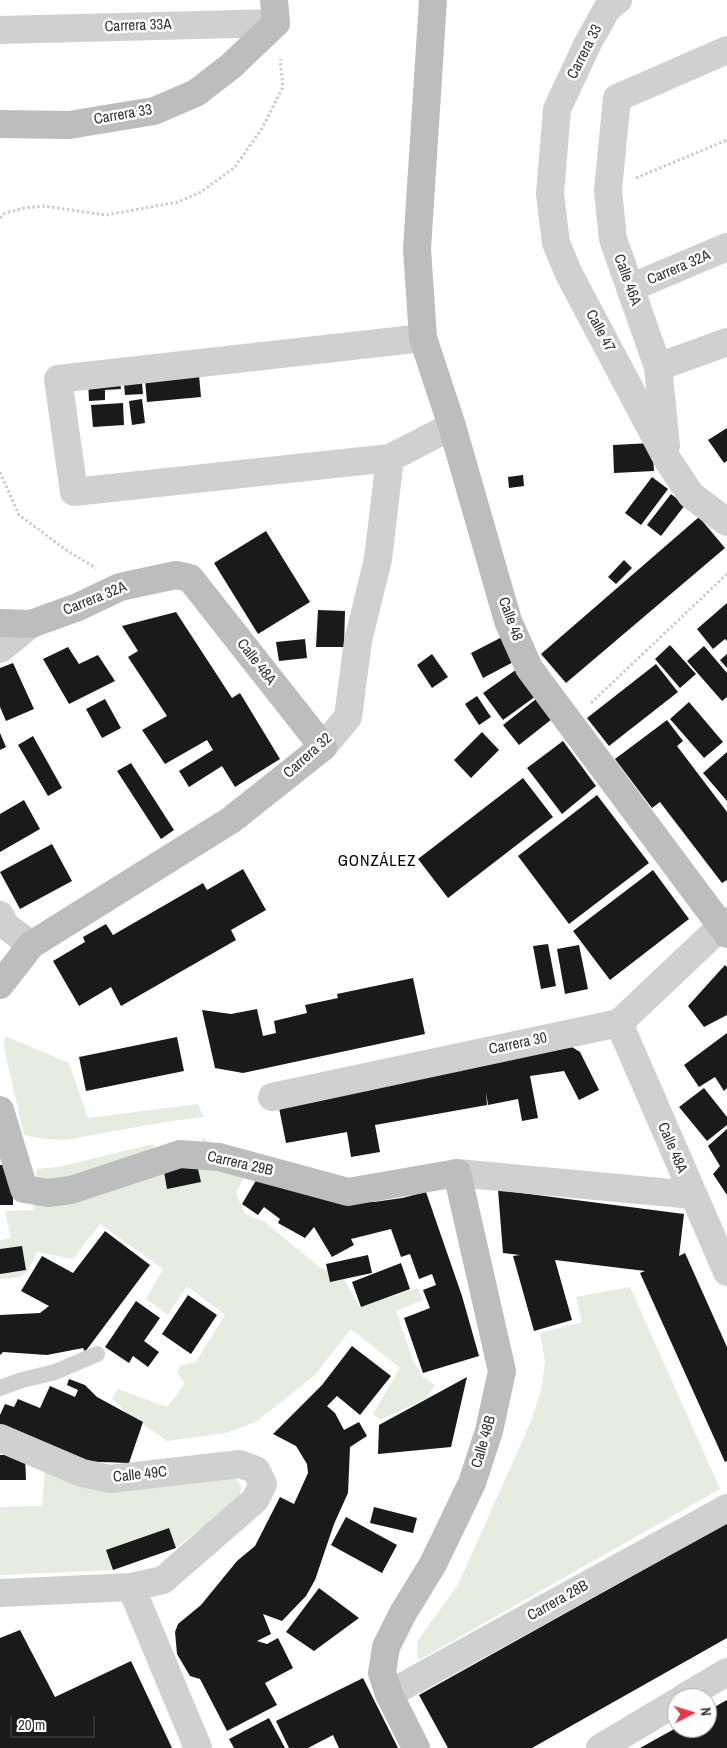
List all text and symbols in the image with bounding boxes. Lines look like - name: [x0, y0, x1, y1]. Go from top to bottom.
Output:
- street label: Carrera 33A: [104, 16, 172, 36]
- street label: Carrera 33: [564, 22, 606, 82]
- street label: Carrera 33: [92, 101, 154, 129]
- street label: Carrera 32A: [645, 247, 713, 289]
- street label: Calle 46A: [609, 252, 645, 308]
- street label: Calle 47: [581, 307, 619, 355]
- street label: Carrera 32A: [61, 578, 129, 620]
- street label: Calle 48: [494, 595, 526, 643]
- street label: Calle 48A: [232, 635, 280, 689]
- street label: Carrera 32: [280, 730, 336, 782]
- district label: GONZÁLEZ: [337, 852, 417, 872]
- street label: Carrera 30: [487, 1029, 549, 1059]
- street label: Calle 48A: [653, 1120, 691, 1176]
- street label: Carrera 29B: [205, 1148, 275, 1180]
- street label: Calle 48B: [468, 1414, 500, 1470]
- street label: Calle 49C: [112, 1463, 168, 1487]
- street label: Carrera 28B: [524, 1577, 592, 1625]
- north arrow: [667, 1688, 717, 1738]
- scale bar: [12, 1706, 98, 1738]
- text: N: [697, 1707, 715, 1717]
- text: 20 m: [18, 1714, 45, 1735]

